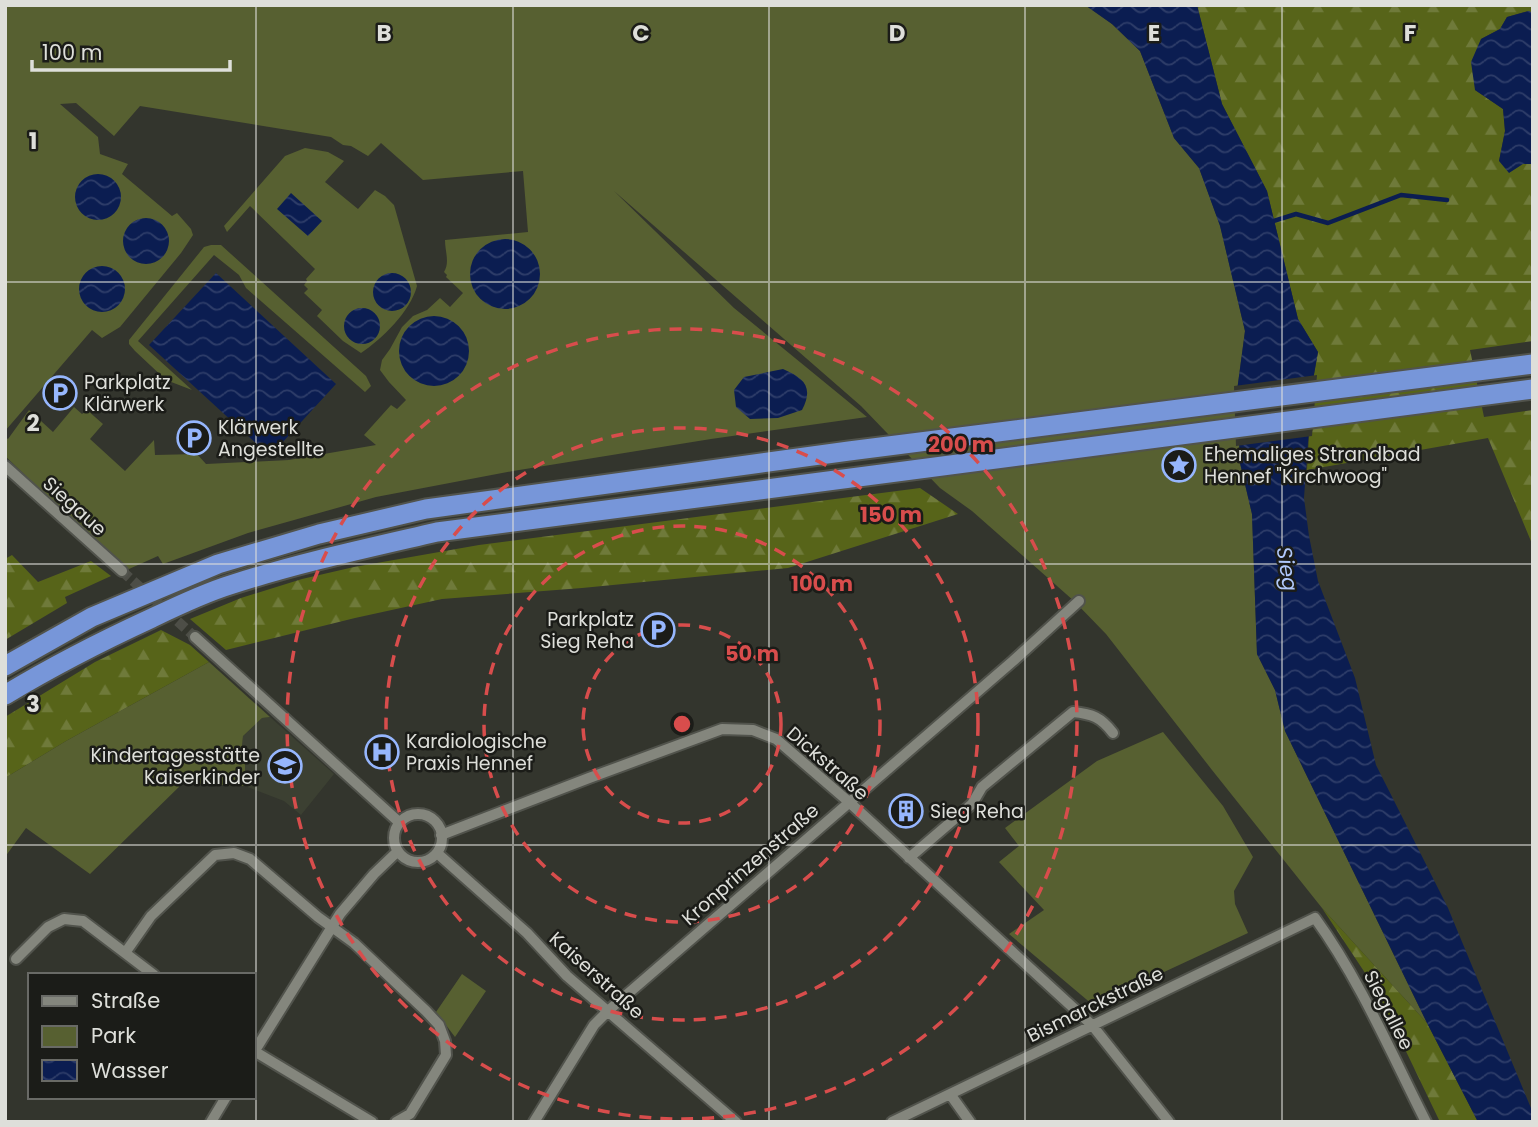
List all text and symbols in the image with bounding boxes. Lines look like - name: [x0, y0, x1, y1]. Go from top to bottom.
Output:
- text: B: [376, 17, 392, 49]
- text: C: [632, 17, 650, 49]
- text: D: [889, 17, 905, 49]
- text: E: [1148, 17, 1160, 49]
- text: F: [1404, 17, 1416, 49]
- scale bar: [32, 28, 229, 72]
- text: 100 m: [42, 38, 102, 67]
- text: 1: [29, 125, 37, 157]
- place label: Parkplatz Klärwerk: [84, 369, 171, 418]
- parking icon: Parkplatz Klärwerk: [41, 374, 79, 412]
- text: 2: [26, 407, 40, 439]
- place label: Klärwerk Angestellte: [218, 414, 324, 463]
- parking icon: Klärwerk Angestellte: [175, 419, 213, 457]
- text: 200 m: [928, 430, 994, 459]
- place label: Ehemaliges Strandbad Hennef "Kirchwoog": [1204, 441, 1421, 490]
- place icon: Ehemaliges Strandbad Hennef "Kirchwoog": [1160, 446, 1198, 484]
- street label: Siegaue: [37, 470, 112, 542]
- text: 150 m: [860, 500, 922, 529]
- water label: Sieg: [1270, 545, 1305, 593]
- text: 100 m: [791, 569, 853, 598]
- place label: Parkplatz Sieg Reha: [540, 606, 634, 655]
- parking icon: Parkplatz Sieg Reha: [639, 611, 677, 649]
- text: 50 m: [725, 639, 779, 668]
- text: 3: [26, 688, 40, 720]
- centre of rings: [670, 712, 694, 736]
- street label: Dickstraße: [781, 720, 875, 807]
- place label: Kardiologische Praxis Hennef: [406, 728, 547, 777]
- hospital icon: Kardiologische Praxis Hennef: [363, 733, 401, 771]
- place label: Kindertagesstätte Kaiserkinder: [90, 742, 260, 791]
- school or university icon: Kindertagesstätte Kaiserkinder: [266, 747, 304, 785]
- building icon: Sieg Reha: [887, 792, 925, 830]
- street label: Kronprinzenstraße: [676, 797, 825, 932]
- place label: Sieg Reha: [930, 798, 1024, 825]
- street label: Kaiserstraße: [543, 925, 650, 1025]
- street label: Bismarckstraße: [1023, 960, 1168, 1049]
- street label: Siegallee: [1357, 966, 1420, 1055]
- legend: [28, 973, 256, 1099]
- text: Straße: [91, 986, 160, 1015]
- text: Park: [91, 1021, 136, 1050]
- text: Wasser: [91, 1056, 169, 1085]

